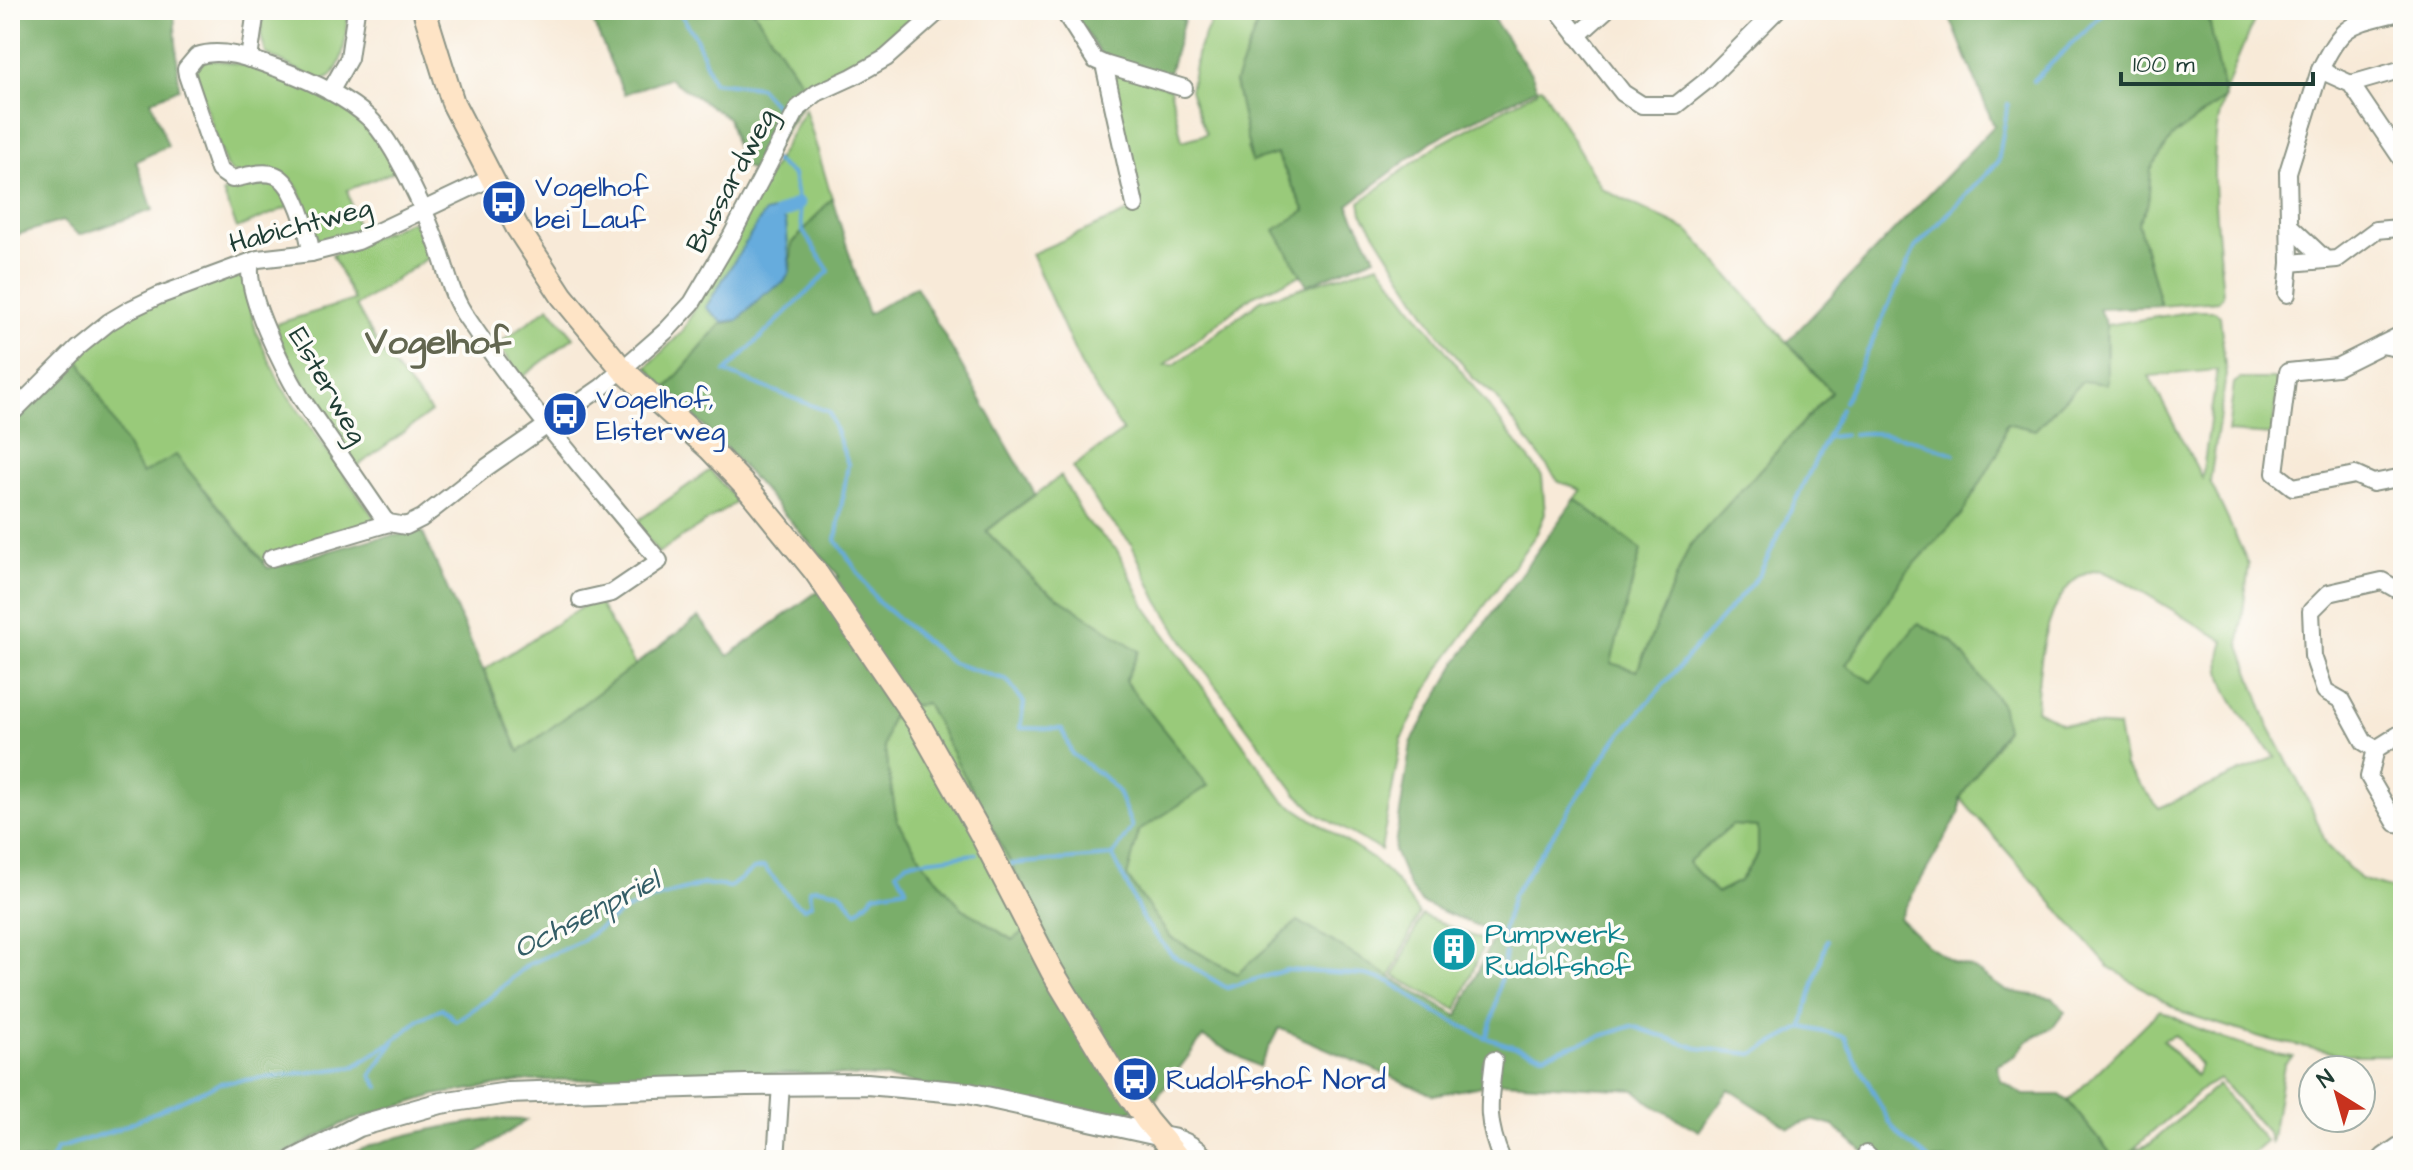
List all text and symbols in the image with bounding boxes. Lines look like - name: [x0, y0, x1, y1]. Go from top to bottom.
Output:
- scale bar: [2121, 36, 2313, 86]
- text: 100 m: [2133, 48, 2195, 82]
- street label: Bussardweg: [677, 102, 787, 260]
- place label: Vogelhof bei Lauf: [535, 168, 649, 239]
- bus stop icon: Vogelhof bei Lauf: [480, 178, 528, 226]
- street label: Habichtweg: [225, 188, 376, 264]
- district label: Vogelhof: [364, 317, 513, 369]
- street label: Elsterweg: [278, 320, 377, 452]
- place label: Vogelhof, Elsterweg: [596, 380, 725, 452]
- bus stop icon: Vogelhof, Elsterweg: [541, 390, 589, 438]
- water label: Ochsenpriel: [506, 859, 670, 970]
- place label: Pumpwerk Rudolfshof: [1485, 915, 1631, 986]
- building icon: Pumpwerk Rudolfshof: [1430, 925, 1478, 973]
- north arrow: [2297, 1054, 2377, 1134]
- bus stop icon: Rudolfshof Nord: [1111, 1055, 1159, 1103]
- place label: Rudolfshof Nord: [1166, 1061, 1386, 1100]
- text: N: [2311, 1063, 2341, 1096]

